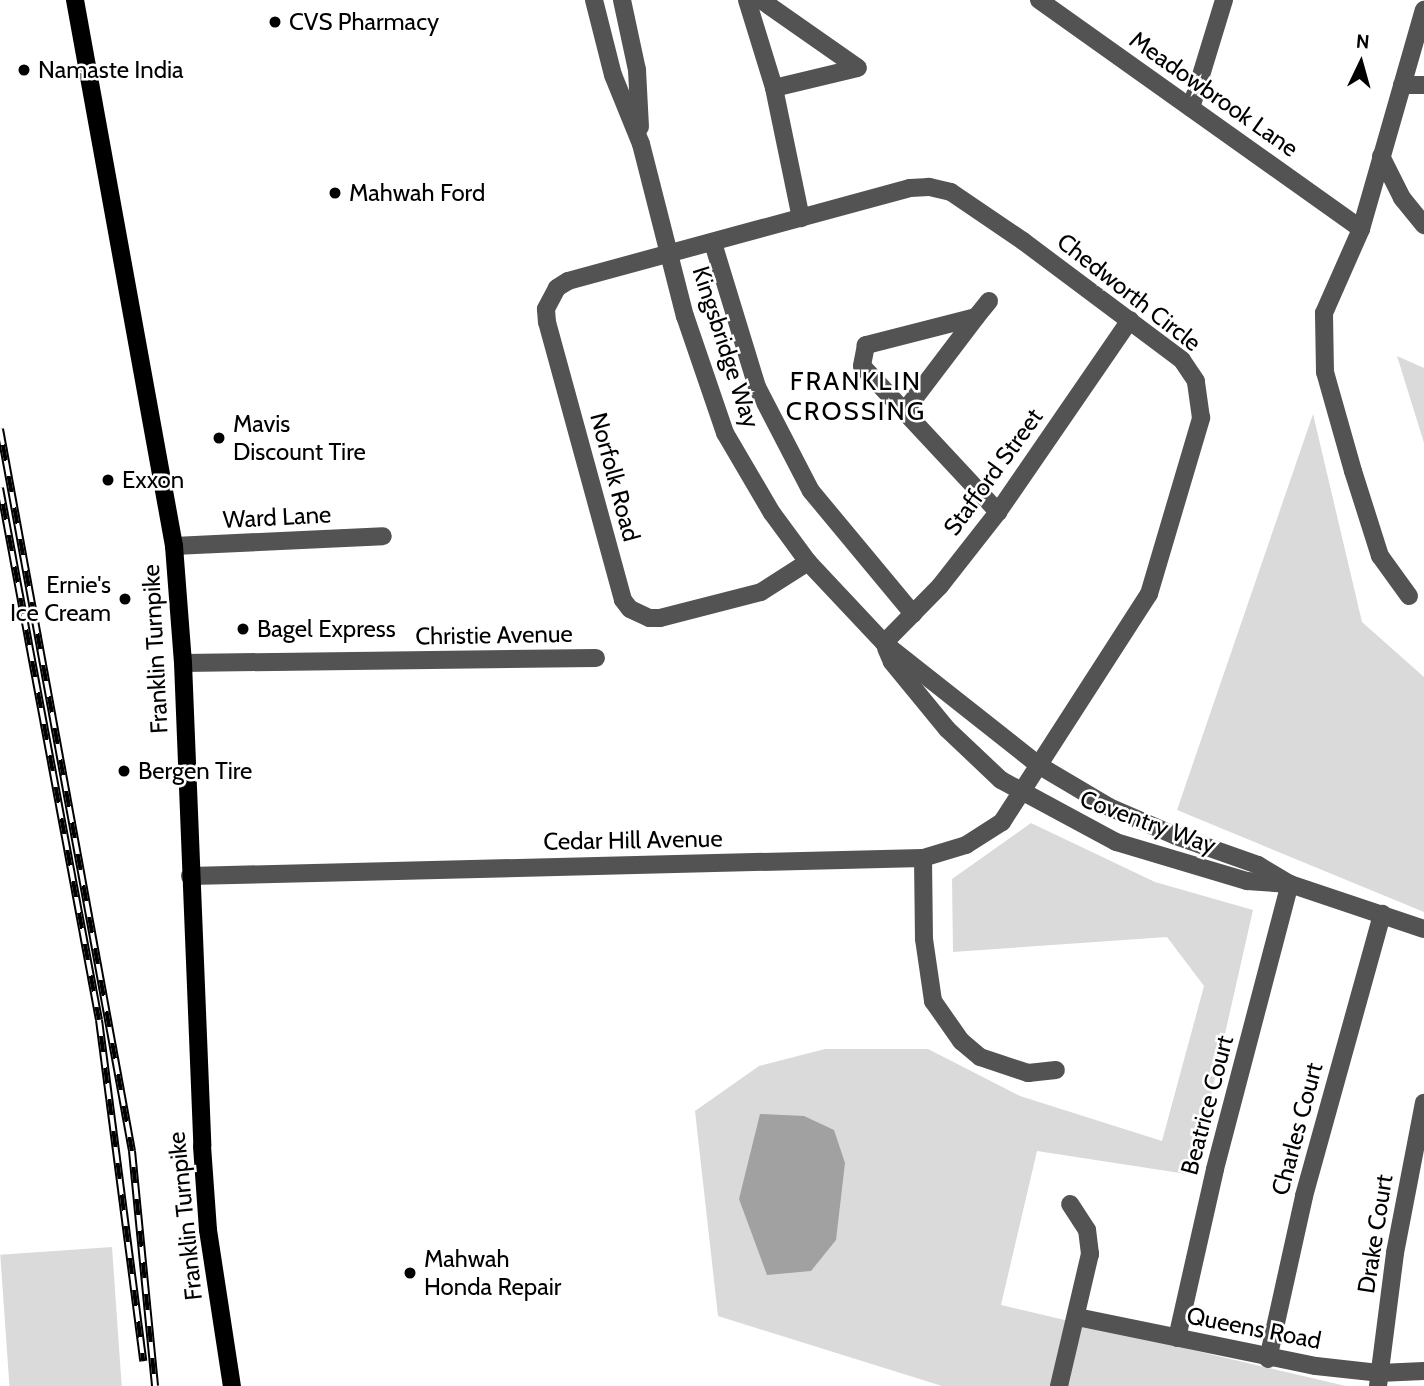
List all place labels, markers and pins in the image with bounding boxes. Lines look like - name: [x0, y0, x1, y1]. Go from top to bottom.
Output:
- place label: CVS Pharmacy: [289, 8, 439, 36]
- marker: CVS Pharmacy: [267, 14, 283, 30]
- place label: Namaste India: [38, 56, 184, 84]
- marker: Namaste India: [16, 62, 32, 78]
- place label: Mahwah Ford: [349, 179, 485, 207]
- marker: Mahwah Ford: [327, 185, 343, 201]
- place label: Mavis Discount Tire: [233, 410, 366, 466]
- marker: Mavis Discount Tire: [211, 430, 227, 446]
- place label: Exxon: [122, 466, 184, 494]
- marker: Exxon: [100, 472, 116, 488]
- place label: Ernie's Ice Cream: [10, 571, 111, 627]
- marker: Ernie's Ice Cream: [117, 591, 133, 607]
- place label: Bagel Express: [257, 615, 396, 643]
- marker: Bagel Express: [235, 621, 251, 637]
- place label: Bergen Tire: [138, 757, 252, 785]
- marker: Bergen Tire: [116, 763, 132, 779]
- place label: Mahwah Honda Repair: [424, 1245, 561, 1301]
- marker: Mahwah Honda Repair: [402, 1265, 418, 1281]

